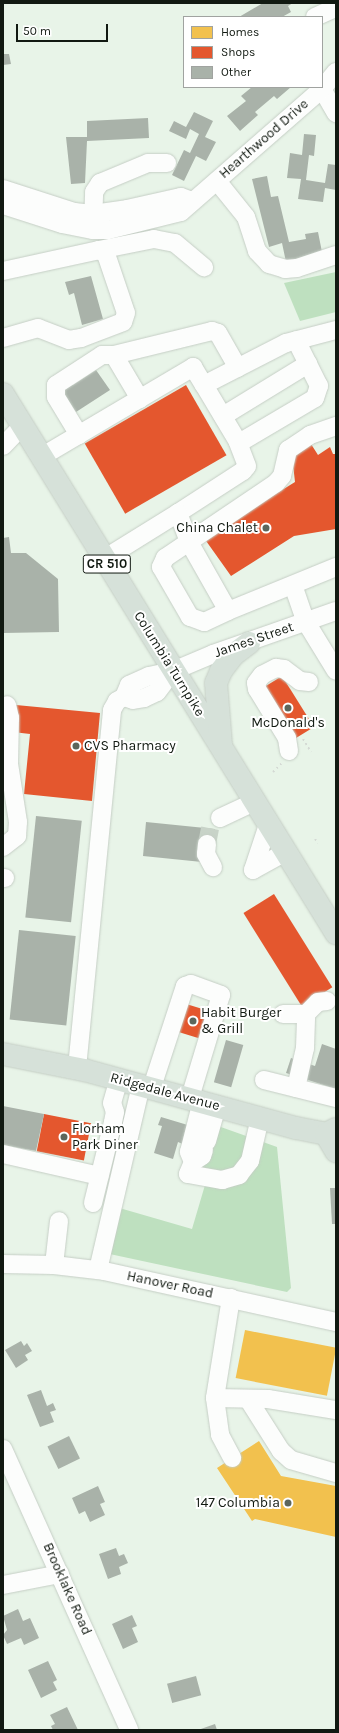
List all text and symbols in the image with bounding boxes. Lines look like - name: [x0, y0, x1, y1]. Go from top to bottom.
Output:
- scale bar: [18, 16, 110, 42]
- legend: [183, 16, 323, 88]
- text: 50 m: [23, 24, 51, 38]
- text: Homes: [221, 25, 259, 39]
- text: Shops: [221, 45, 255, 59]
- text: Other: [221, 65, 251, 79]
- street label: Hearthwood Drive: [216, 96, 312, 182]
- place label: China Chalet: [176, 520, 258, 536]
- marker: China Chalet: [261, 523, 271, 533]
- road number: CR 510: [82, 553, 132, 575]
- street label: Columbia Turnpike: [130, 608, 208, 720]
- street label: James Street: [212, 619, 296, 661]
- marker: McDonald's: [283, 703, 293, 713]
- place label: McDonald's: [251, 715, 325, 731]
- place label: CVS Pharmacy: [84, 738, 176, 754]
- marker: CVS Pharmacy: [71, 741, 81, 751]
- place label: Habit Burger & Grill: [201, 1005, 281, 1038]
- marker: Habit Burger & Grill: [188, 1016, 198, 1026]
- street label: Ridgedale Avenue: [108, 1069, 222, 1115]
- place label: Florham Park Diner: [72, 1121, 138, 1154]
- marker: Florham Park Diner: [59, 1132, 69, 1142]
- street label: Hanover Road: [125, 1268, 215, 1302]
- place label: 147 Columbia: [196, 1495, 280, 1511]
- marker: 147 Columbia: [283, 1498, 293, 1508]
- street label: Brooklake Road: [39, 1540, 95, 1638]

